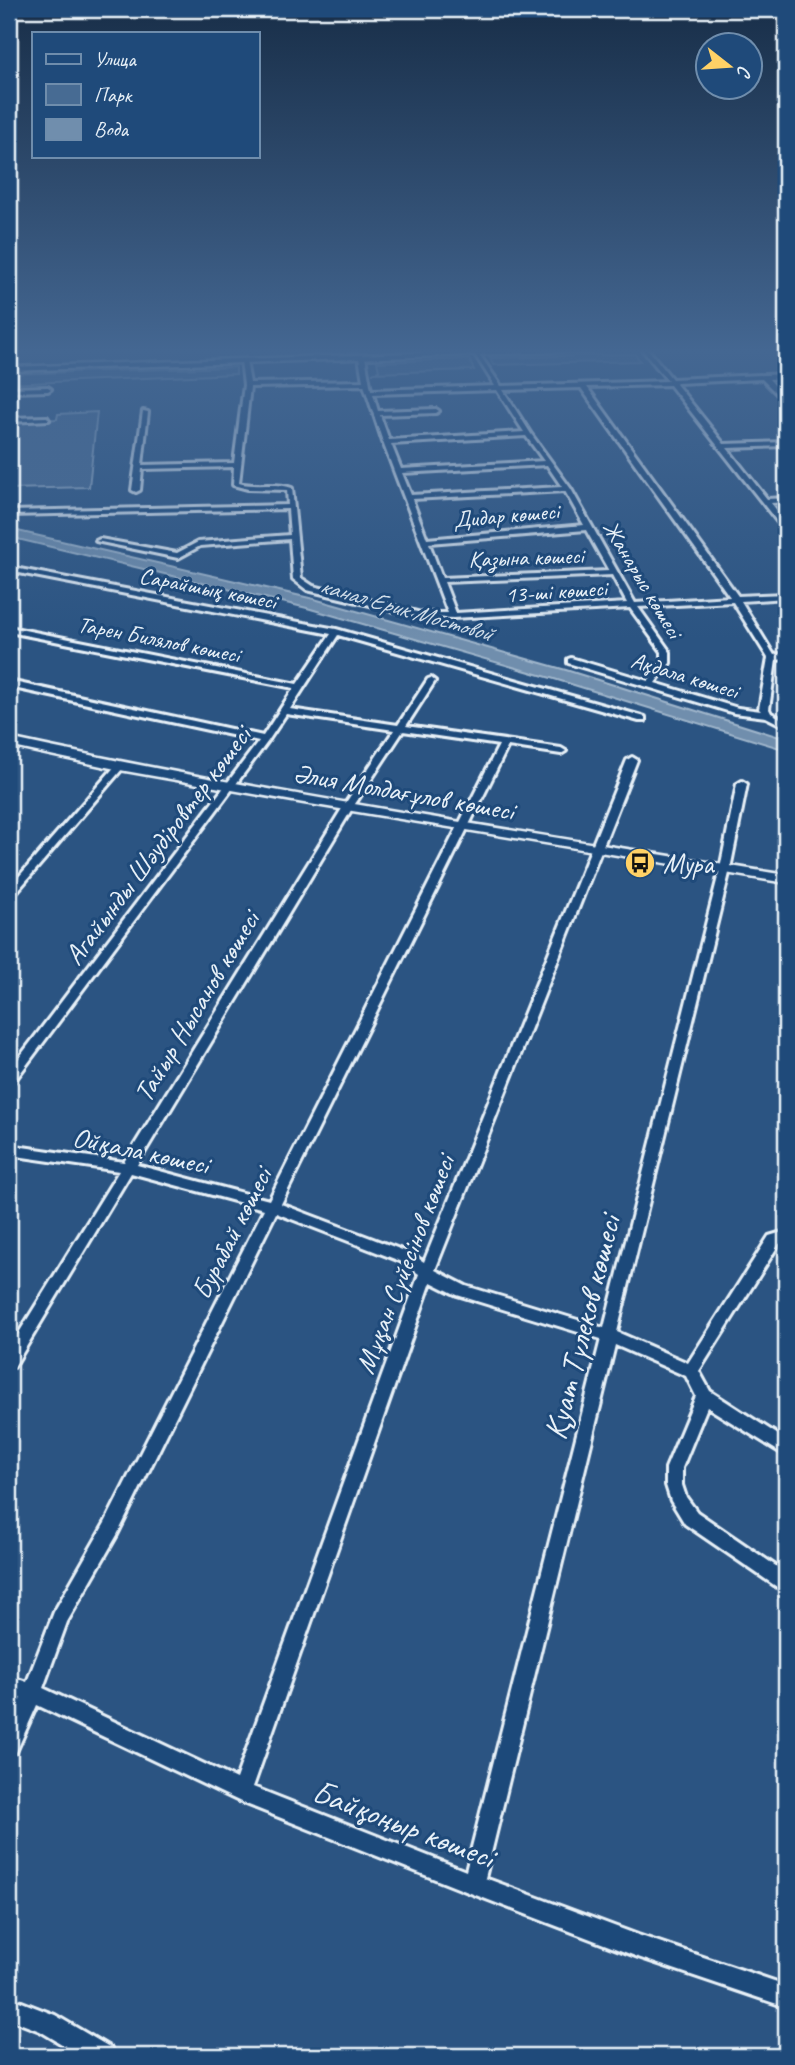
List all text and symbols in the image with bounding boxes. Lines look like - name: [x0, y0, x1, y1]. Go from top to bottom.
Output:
- legend: [32, 32, 259, 158]
- north arrow: [694, 32, 764, 102]
- text: Улица: [94, 46, 137, 72]
- text: С: [731, 63, 757, 81]
- text: Парк: [94, 82, 134, 108]
- text: Вода: [94, 116, 130, 142]
- street label: Дидар көшесі: [452, 496, 563, 535]
- street label: Жанарыс көшесі: [596, 515, 690, 646]
- street label: Қазына көшесі: [468, 541, 587, 575]
- street label: Сарайшық көшесі: [137, 561, 282, 617]
- water label: канал Ерик Мостовой: [316, 570, 500, 649]
- street label: 13-ші көшесi: [504, 573, 610, 610]
- street label: Тарен Билялов көшесі: [75, 610, 245, 670]
- street label: Ақдала көшесі: [628, 645, 745, 706]
- street label: Агайынды Шәудіровтер көшесi: [56, 716, 261, 971]
- street label: Әлия Молдағұлов көшесі: [291, 755, 521, 829]
- bus stop icon: Мура: [623, 846, 657, 880]
- place label: Мура: [663, 846, 715, 881]
- street label: Тайыр Нысанов көшесi: [126, 901, 269, 1108]
- street label: Ойқала көшесі: [70, 1119, 216, 1183]
- street label: Мұқан Сүйесінов көшесі: [347, 1146, 464, 1378]
- street label: Бурабай көшесi: [183, 1158, 281, 1305]
- street label: Қуат Түлеков көшесі: [534, 1207, 631, 1444]
- street label: Байқоңыр көшесi: [307, 1770, 504, 1879]

